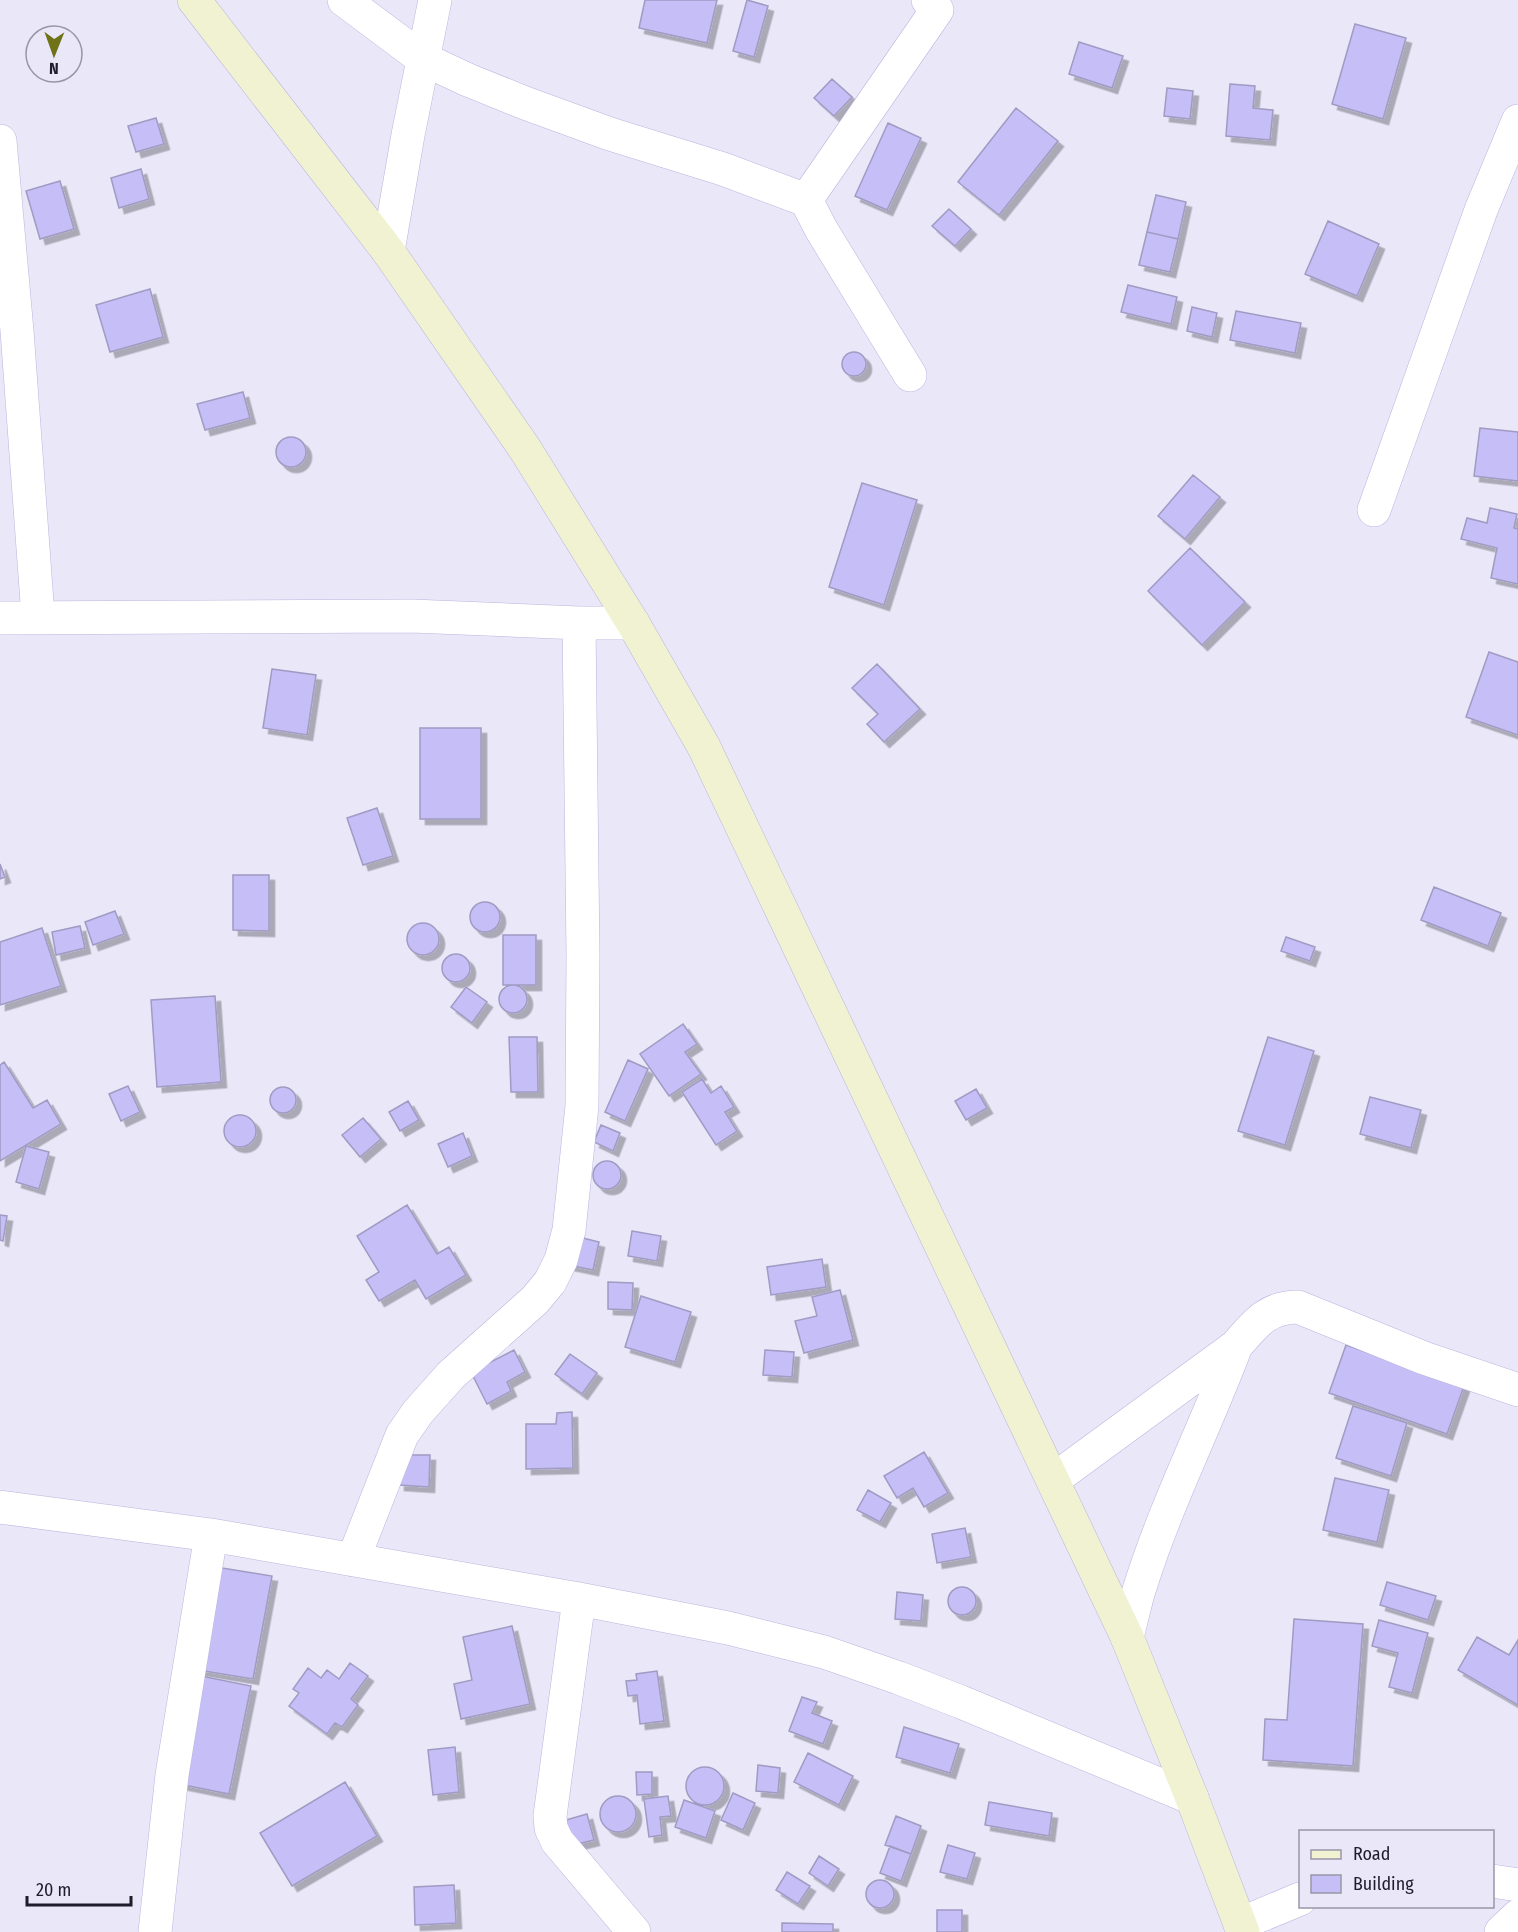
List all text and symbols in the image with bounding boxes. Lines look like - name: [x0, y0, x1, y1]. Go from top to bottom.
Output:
- north arrow: [24, 24, 84, 84]
- text: N: [49, 59, 59, 78]
- legend: [1299, 1830, 1494, 1908]
- text: Road: [1353, 1843, 1390, 1865]
- scale bar: [27, 1869, 130, 1907]
- text: Building: [1353, 1873, 1414, 1895]
- text: 20 m: [36, 1879, 71, 1901]

